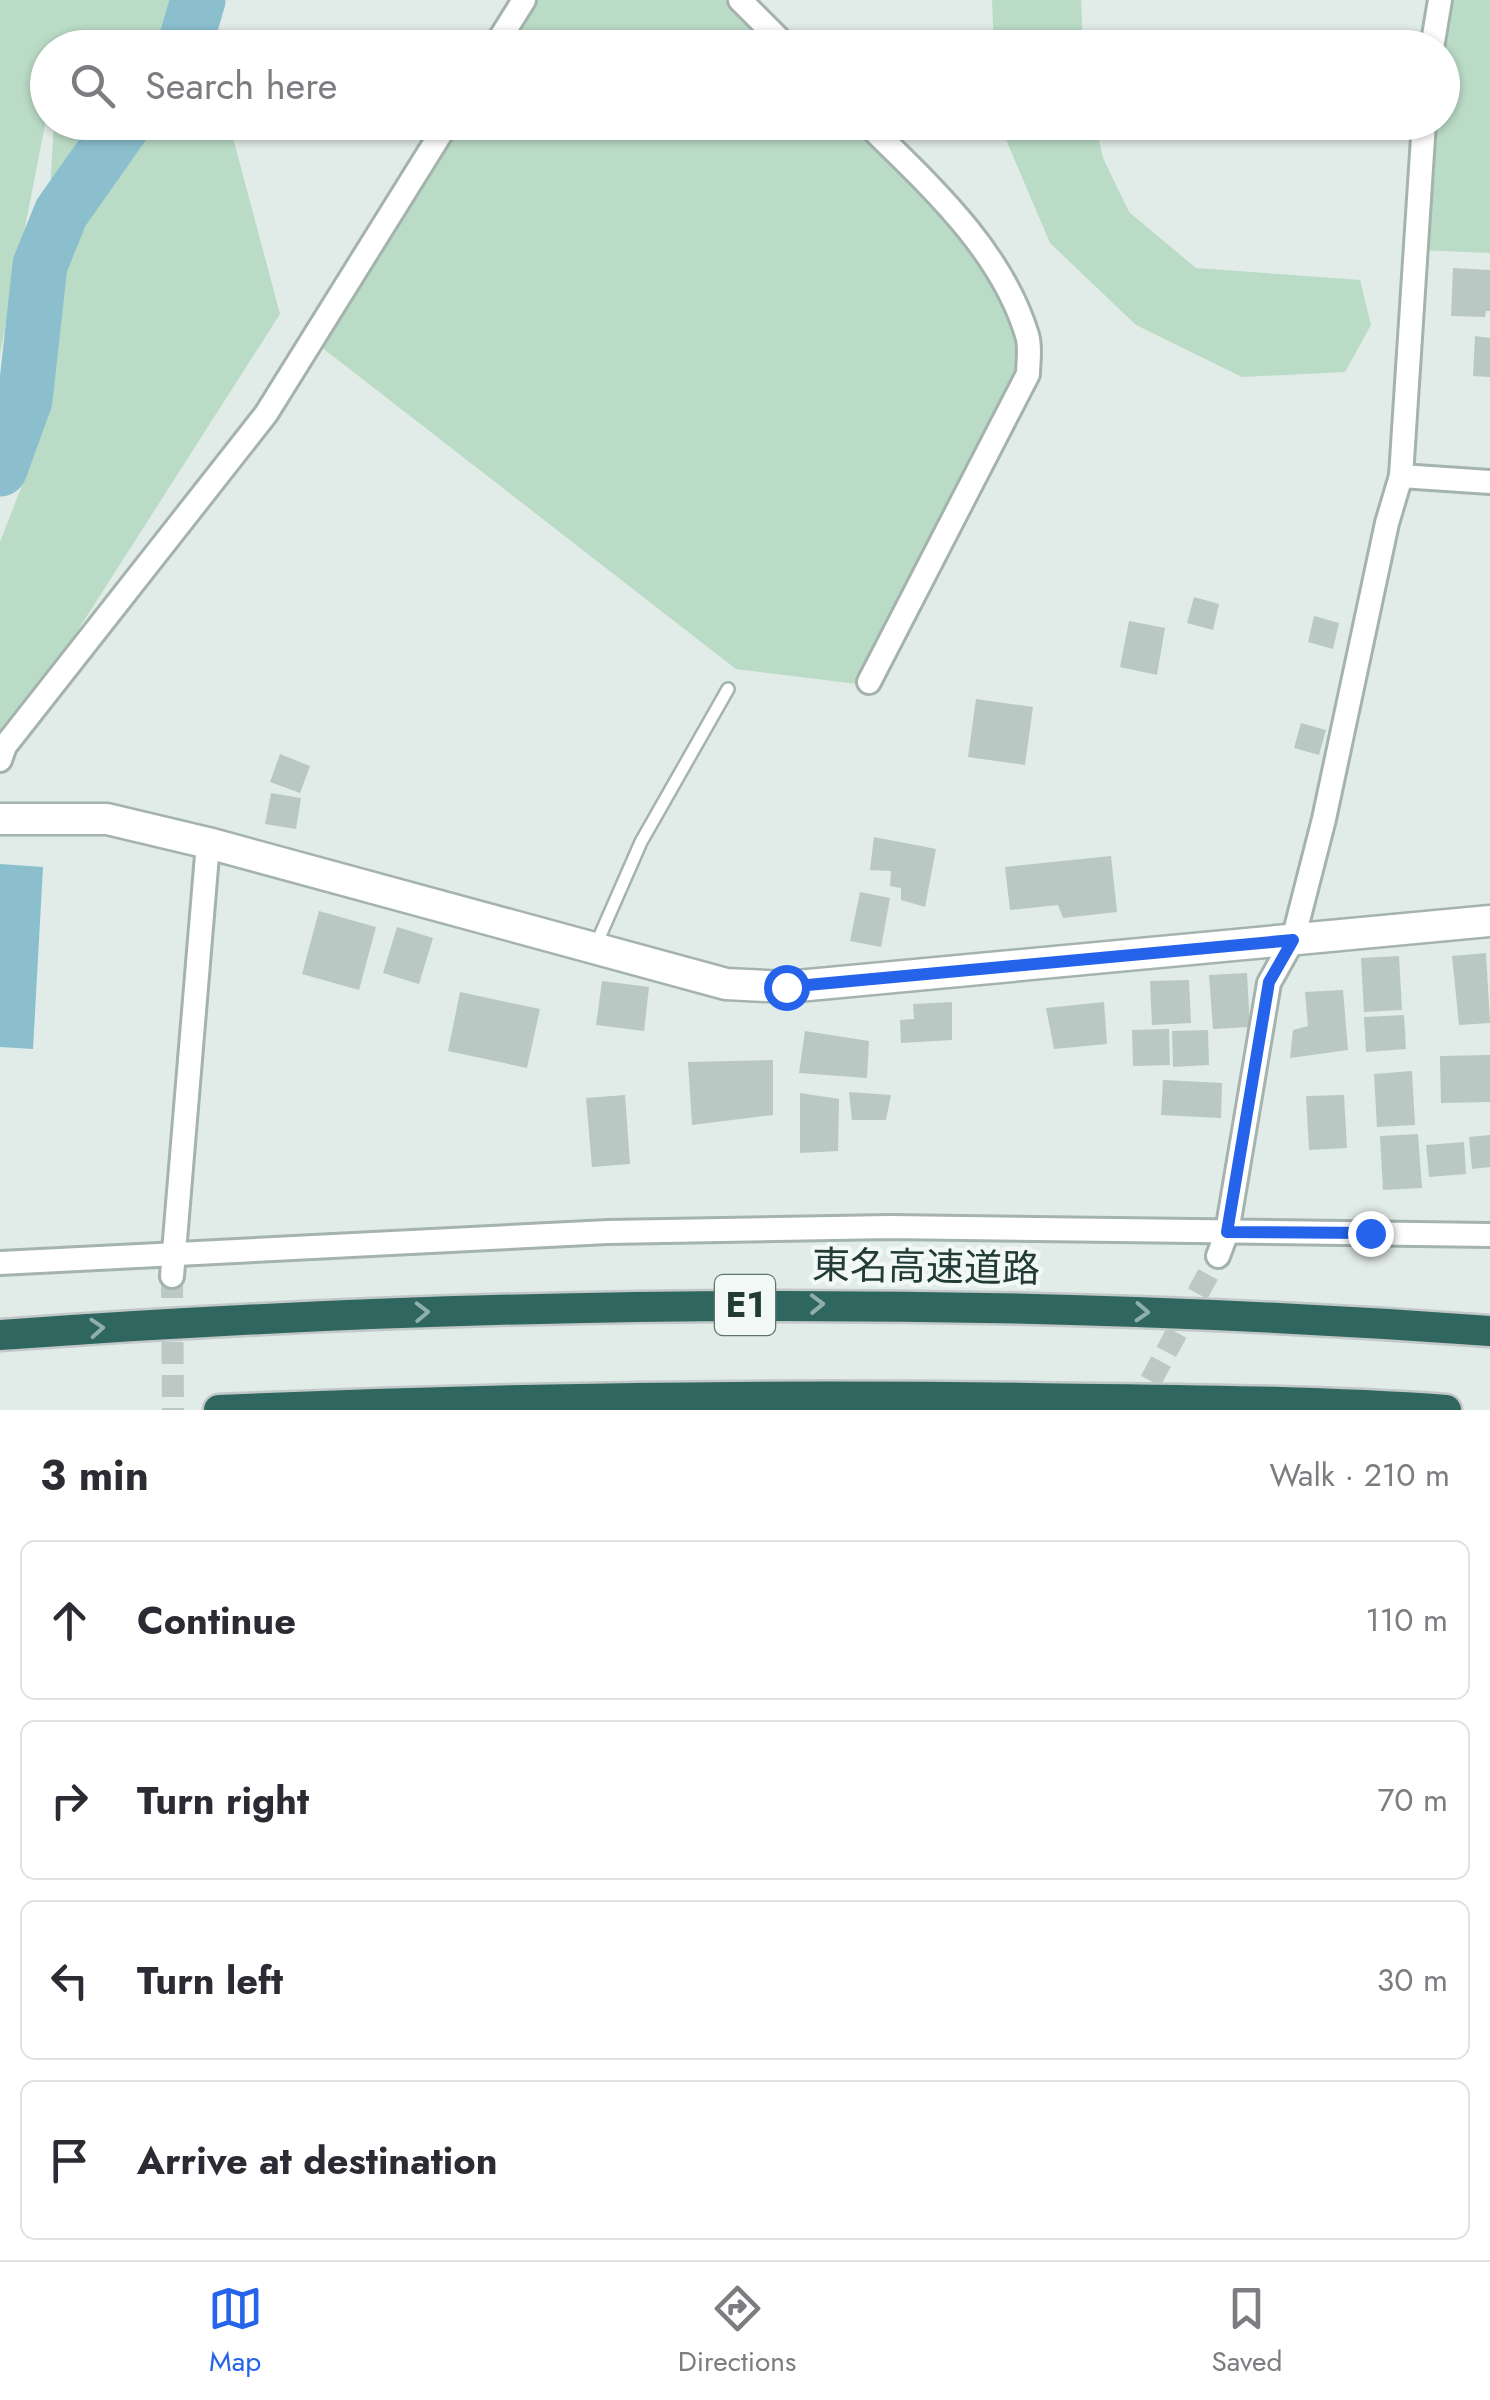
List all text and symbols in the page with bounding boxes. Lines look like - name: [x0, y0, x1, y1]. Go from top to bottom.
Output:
- search box: [30, 30, 1460, 140]
- icon: search: [65, 58, 120, 113]
- text: Search here: [145, 58, 337, 113]
- route start: [764, 965, 810, 1011]
- route end: [1348, 1211, 1394, 1257]
- street label: 東名高速道路: [812, 1237, 1040, 1296]
- road number: E1: [715, 1275, 775, 1335]
- one-way arrow: [809, 1294, 825, 1315]
- one-way arrow: [1134, 1301, 1150, 1322]
- one-way arrow: [414, 1302, 430, 1323]
- one-way arrow: [90, 1318, 106, 1339]
- text: 3 min: [40, 1445, 149, 1506]
- text: Walk · 210 m: [1270, 1452, 1450, 1498]
- icon: ahead: [42, 1593, 97, 1648]
- text: Continue: [137, 1593, 296, 1648]
- text: 110 m: [1365, 1597, 1448, 1643]
- icon: right: [42, 1773, 97, 1828]
- text: Turn right: [137, 1773, 309, 1828]
- text: 70 m: [1377, 1777, 1448, 1823]
- icon: left: [42, 1953, 97, 2008]
- text: Turn left: [137, 1953, 283, 2008]
- text: 30 m: [1377, 1957, 1448, 2003]
- icon: arrive: [42, 2133, 97, 2188]
- text: Arrive at destination: [137, 2133, 498, 2188]
- tab: Map: [208, 2281, 263, 2382]
- tab: Directions: [678, 2281, 796, 2382]
- tab: Saved: [1211, 2281, 1282, 2382]

